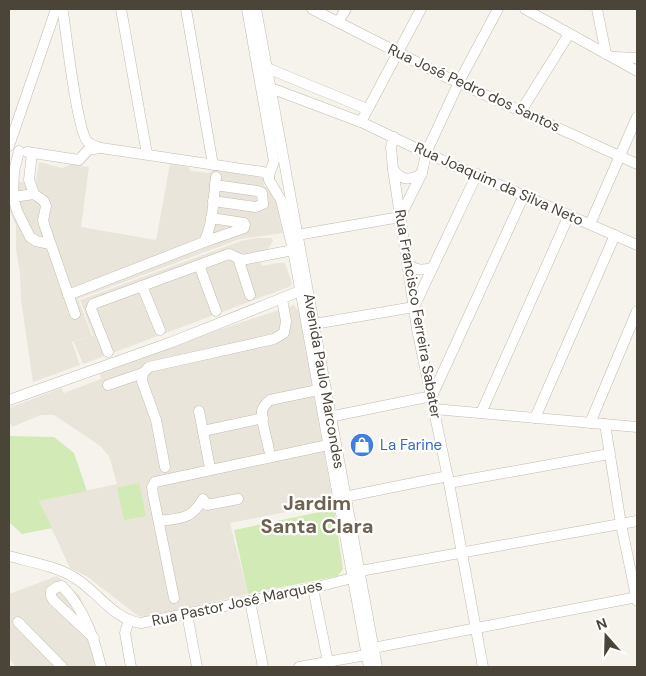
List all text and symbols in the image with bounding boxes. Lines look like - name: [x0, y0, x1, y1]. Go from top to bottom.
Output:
- street label: Rua José Pedro dos Santos: [385, 39, 563, 137]
- street label: Rua Joaquim da Silva Neto: [411, 138, 587, 230]
- street label: Rua Francisco Ferreira Sabater: [390, 208, 446, 421]
- street label: Avenida Paulo Marcondes: [299, 292, 349, 470]
- shop icon: La Farine: [349, 432, 375, 458]
- place label: La Farine: [380, 435, 442, 455]
- district label: Jardim Santa Clara: [261, 490, 373, 539]
- street label: Rua Pastor José Marques: [150, 575, 324, 631]
- north arrow: [581, 611, 631, 661]
- text: N: [594, 614, 609, 634]

